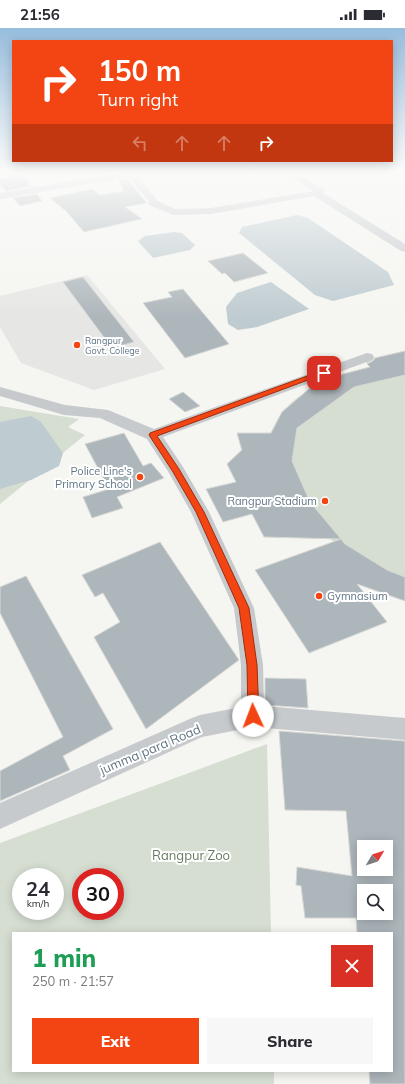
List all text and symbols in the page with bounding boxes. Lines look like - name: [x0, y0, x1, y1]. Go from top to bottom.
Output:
- text: 21:56: [20, 5, 60, 24]
- text: 150 m: [98, 53, 181, 88]
- icon: right: [32, 56, 84, 108]
- text: Turn right: [98, 88, 178, 111]
- icon: left: [129, 132, 151, 154]
- icon: ahead: [171, 132, 193, 154]
- icon: ahead: [213, 132, 235, 154]
- icon: right: [255, 132, 277, 154]
- place label: Rangpur Govt. College: [85, 335, 140, 356]
- marker: Rangpur Govt. College: [72, 340, 82, 350]
- pin: [307, 356, 341, 390]
- icon: arrive: [313, 362, 335, 384]
- place label: Police Line's Primary School: [55, 464, 132, 491]
- marker: Police Line's Primary School: [135, 472, 145, 482]
- place label: Rangpur Stadium: [227, 494, 317, 508]
- marker: Rangpur Stadium: [320, 496, 330, 506]
- place label: Gymnasium: [327, 589, 388, 603]
- marker: Gymnasium: [314, 591, 324, 601]
- position arrow: [232, 695, 274, 737]
- street label: jumma para Road: [96, 721, 203, 778]
- north arrow: [357, 840, 393, 876]
- map controls: [357, 840, 393, 920]
- park label: Rangpur Zoo: [152, 847, 230, 863]
- speed limit sign: 30: [72, 868, 124, 920]
- text: 24: [26, 876, 50, 901]
- button: search: [357, 884, 393, 920]
- text: km/h: [27, 897, 49, 910]
- text: 1 min: [32, 943, 96, 973]
- button: close: [331, 945, 373, 987]
- text: 250 m · 21:57: [32, 973, 114, 989]
- button: Exit: [32, 1018, 199, 1064]
- button: Share: [207, 1018, 373, 1064]

